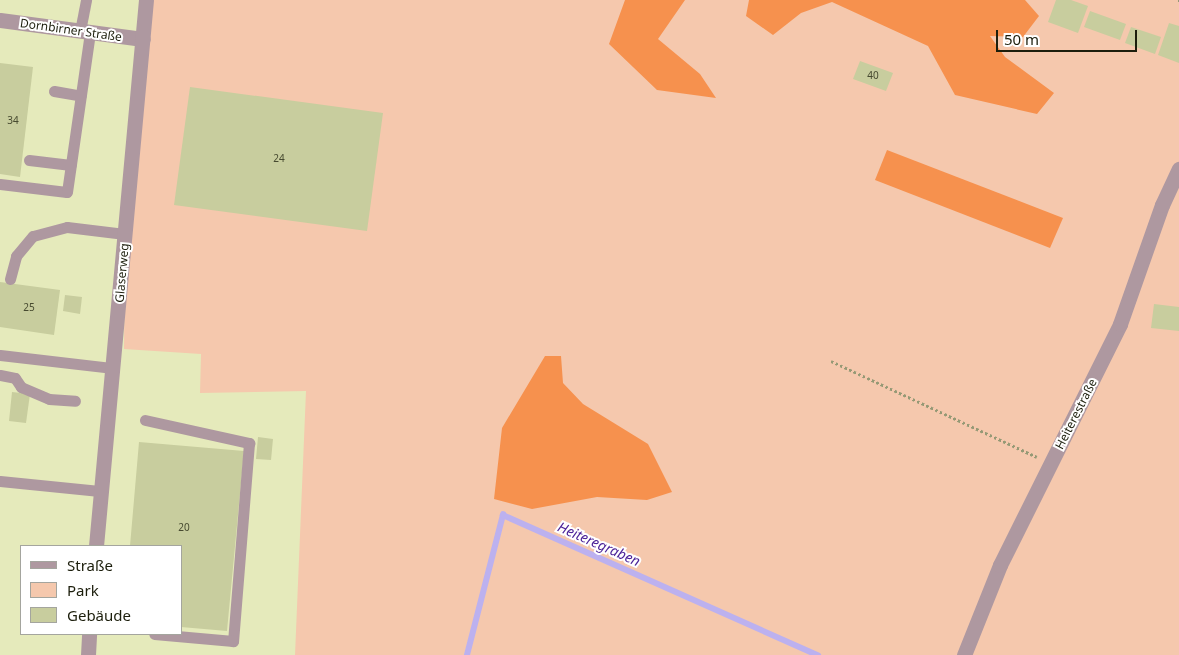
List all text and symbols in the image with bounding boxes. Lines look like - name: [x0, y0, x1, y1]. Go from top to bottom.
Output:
- street label: Dornbirner Straße: [19, 16, 123, 44]
- scale bar: [999, 20, 1140, 52]
- text: 50 m: [1004, 29, 1039, 49]
- house number: 40: [867, 70, 879, 82]
- house number: 34: [7, 115, 19, 127]
- house number: 24: [273, 153, 285, 165]
- street label: Glaserweg: [112, 243, 132, 303]
- house number: 25: [23, 302, 35, 314]
- street label: Heiterestraße: [1052, 376, 1100, 452]
- water label: Heiteregraben: [555, 518, 643, 570]
- house number: 20: [178, 522, 190, 534]
- legend: [20, 545, 182, 635]
- text: Straße: [67, 555, 113, 575]
- text: Park: [67, 580, 99, 600]
- text: Gebäude: [67, 605, 131, 625]

